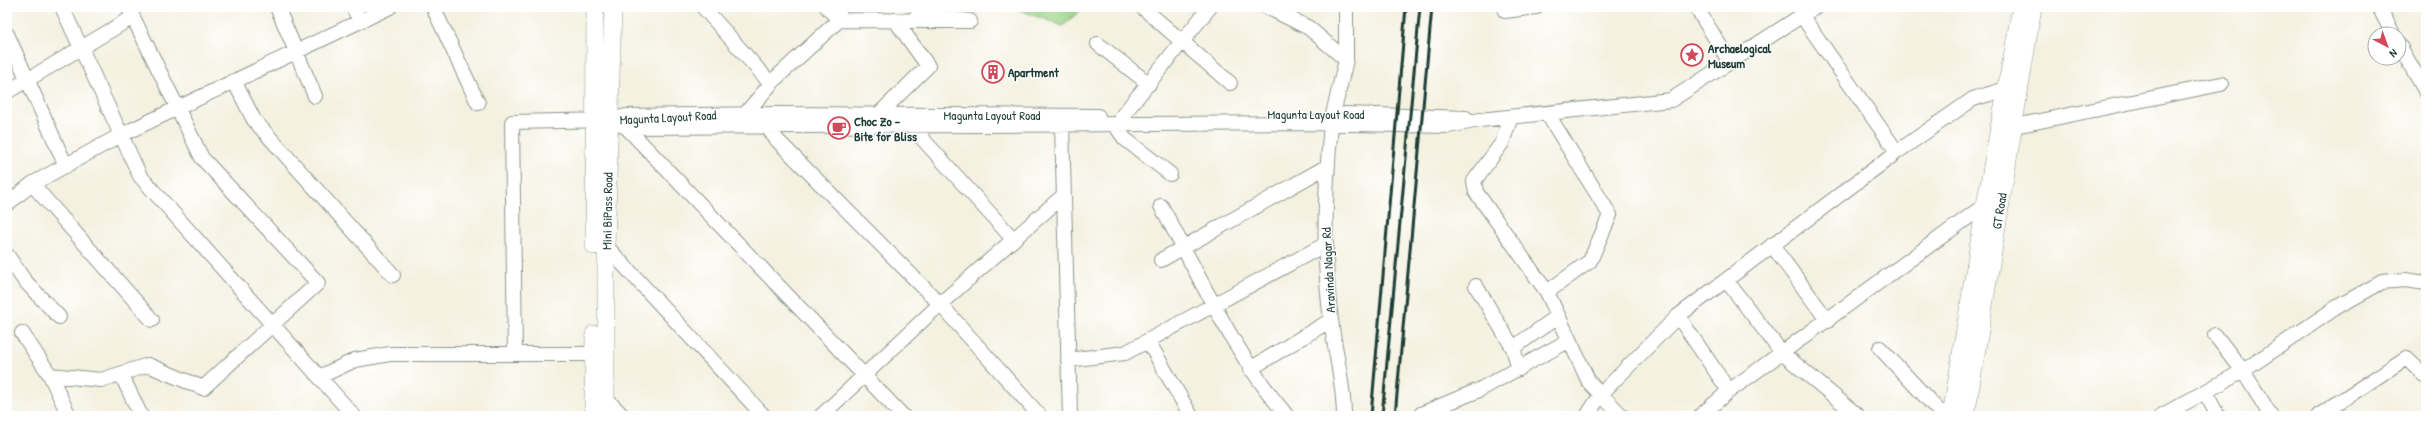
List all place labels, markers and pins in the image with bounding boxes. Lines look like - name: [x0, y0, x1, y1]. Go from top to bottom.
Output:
- place label: Archaelogical Museum: [1708, 39, 1772, 72]
- place icon: Archaelogical Museum: [1679, 42, 1705, 68]
- building icon: Apartment: [980, 59, 1006, 85]
- place label: Apartment: [1008, 63, 1059, 82]
- place label: Choc Zo – Bite for Bliss: [854, 112, 917, 145]
- cafe icon: Choc Zo – Bite for Bliss: [826, 115, 852, 141]

